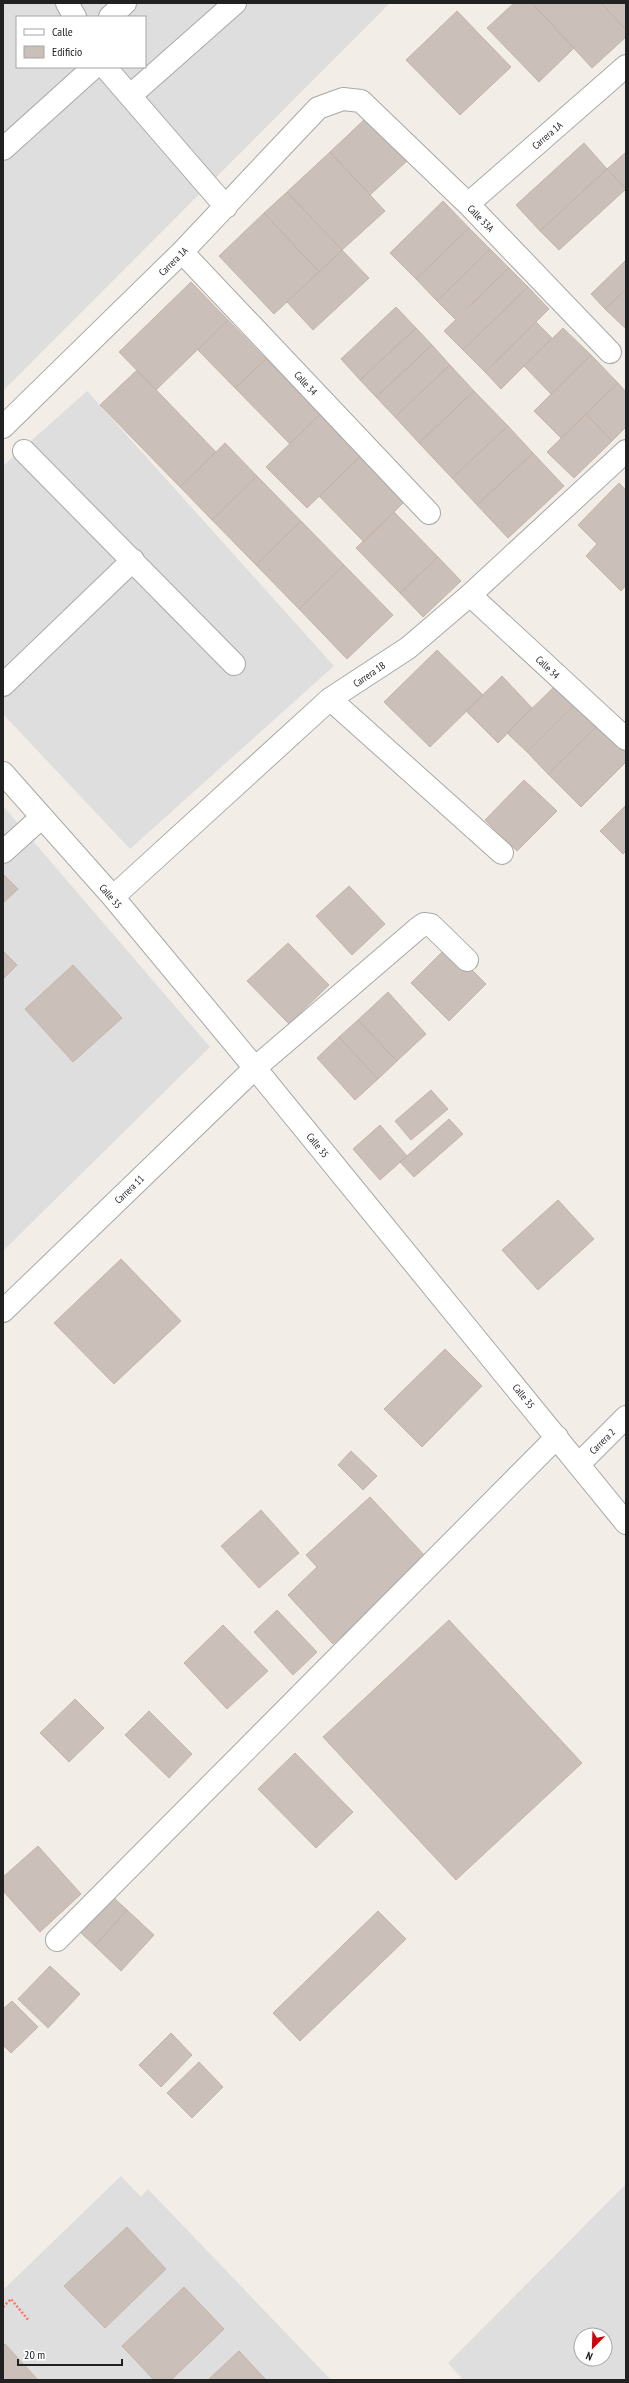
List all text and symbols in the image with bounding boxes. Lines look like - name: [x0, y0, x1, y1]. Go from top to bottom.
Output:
- legend: [16, 16, 146, 68]
- text: Calle: [52, 24, 73, 39]
- text: Edificio: [52, 44, 82, 59]
- street label: Carrera 1A: [529, 118, 565, 152]
- street label: Calle 33A: [464, 202, 497, 235]
- street label: Carrera 1A: [156, 244, 191, 279]
- street label: Calle 34: [291, 369, 320, 399]
- street label: Calle 34: [533, 653, 563, 682]
- street label: Carrera 1B: [351, 659, 388, 690]
- street label: Calle 35: [96, 881, 125, 911]
- street label: Calle 35: [304, 1130, 332, 1160]
- street label: Carrera 11: [112, 1172, 147, 1207]
- street label: Calle 35: [510, 1381, 538, 1411]
- street label: Carrera 2: [587, 1426, 618, 1457]
- north arrow: [573, 2327, 613, 2367]
- scale bar: [18, 2341, 122, 2367]
- text: 20 m: [24, 2347, 45, 2362]
- text: N: [584, 2349, 595, 2364]

